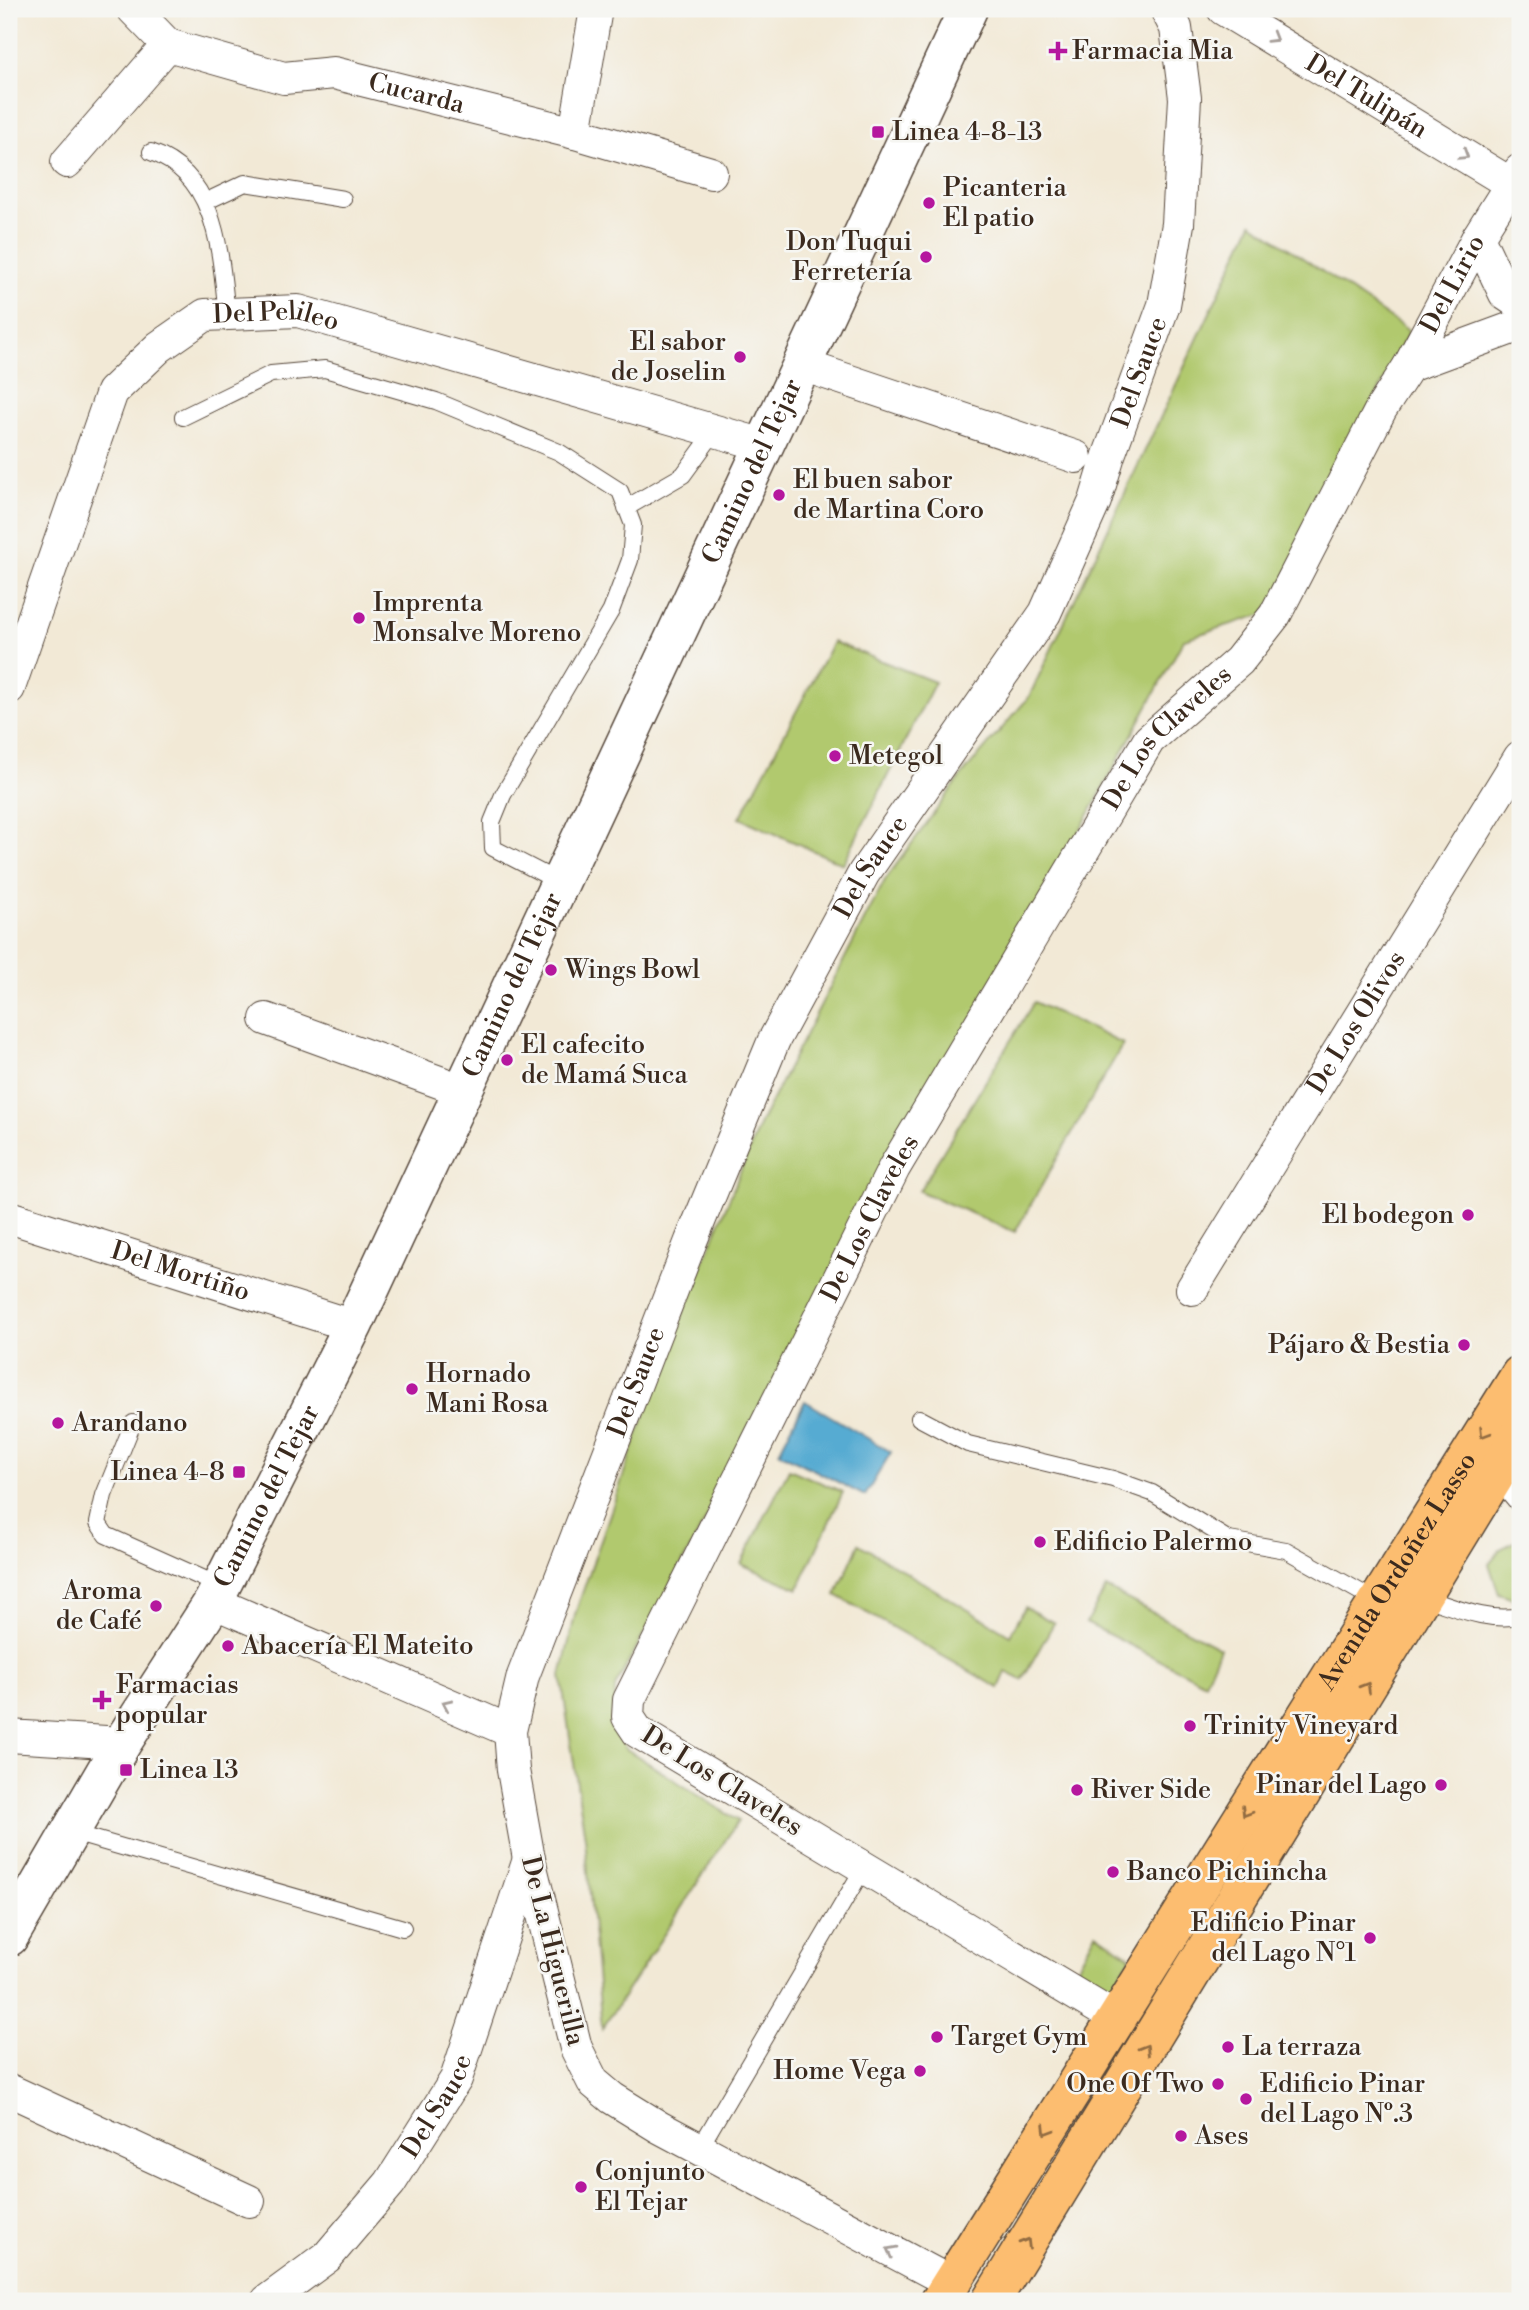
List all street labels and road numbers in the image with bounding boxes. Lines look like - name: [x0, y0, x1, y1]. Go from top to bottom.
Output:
- street label: Del Tulipán: [1300, 47, 1434, 146]
- street label: Cucarda: [365, 66, 469, 121]
- street label: Del Lirio: [1413, 229, 1492, 339]
- street label: Del Pelileo: [212, 295, 343, 338]
- street label: Del Sauce: [1104, 312, 1174, 432]
- street label: Camino del Tejar: [695, 374, 809, 569]
- street label: De Los Claveles: [1095, 659, 1238, 816]
- street label: Del Sauce: [827, 809, 915, 924]
- street label: Camino del Tejar: [455, 887, 569, 1083]
- street label: De Los Olivos: [1300, 945, 1412, 1100]
- street label: De Los Claveles: [814, 1129, 926, 1307]
- street label: Del Mortiño: [107, 1234, 254, 1308]
- street label: Del Sauce: [601, 1322, 672, 1442]
- street label: Camino del Tejar: [207, 1399, 326, 1593]
- street label: Avenida Ordoñez Lasso: [1310, 1446, 1484, 1697]
- street label: De Los Claveles: [636, 1719, 808, 1843]
- street label: De La Higuerilla: [514, 1853, 592, 2050]
- street label: Del Sauce: [394, 2050, 479, 2164]

